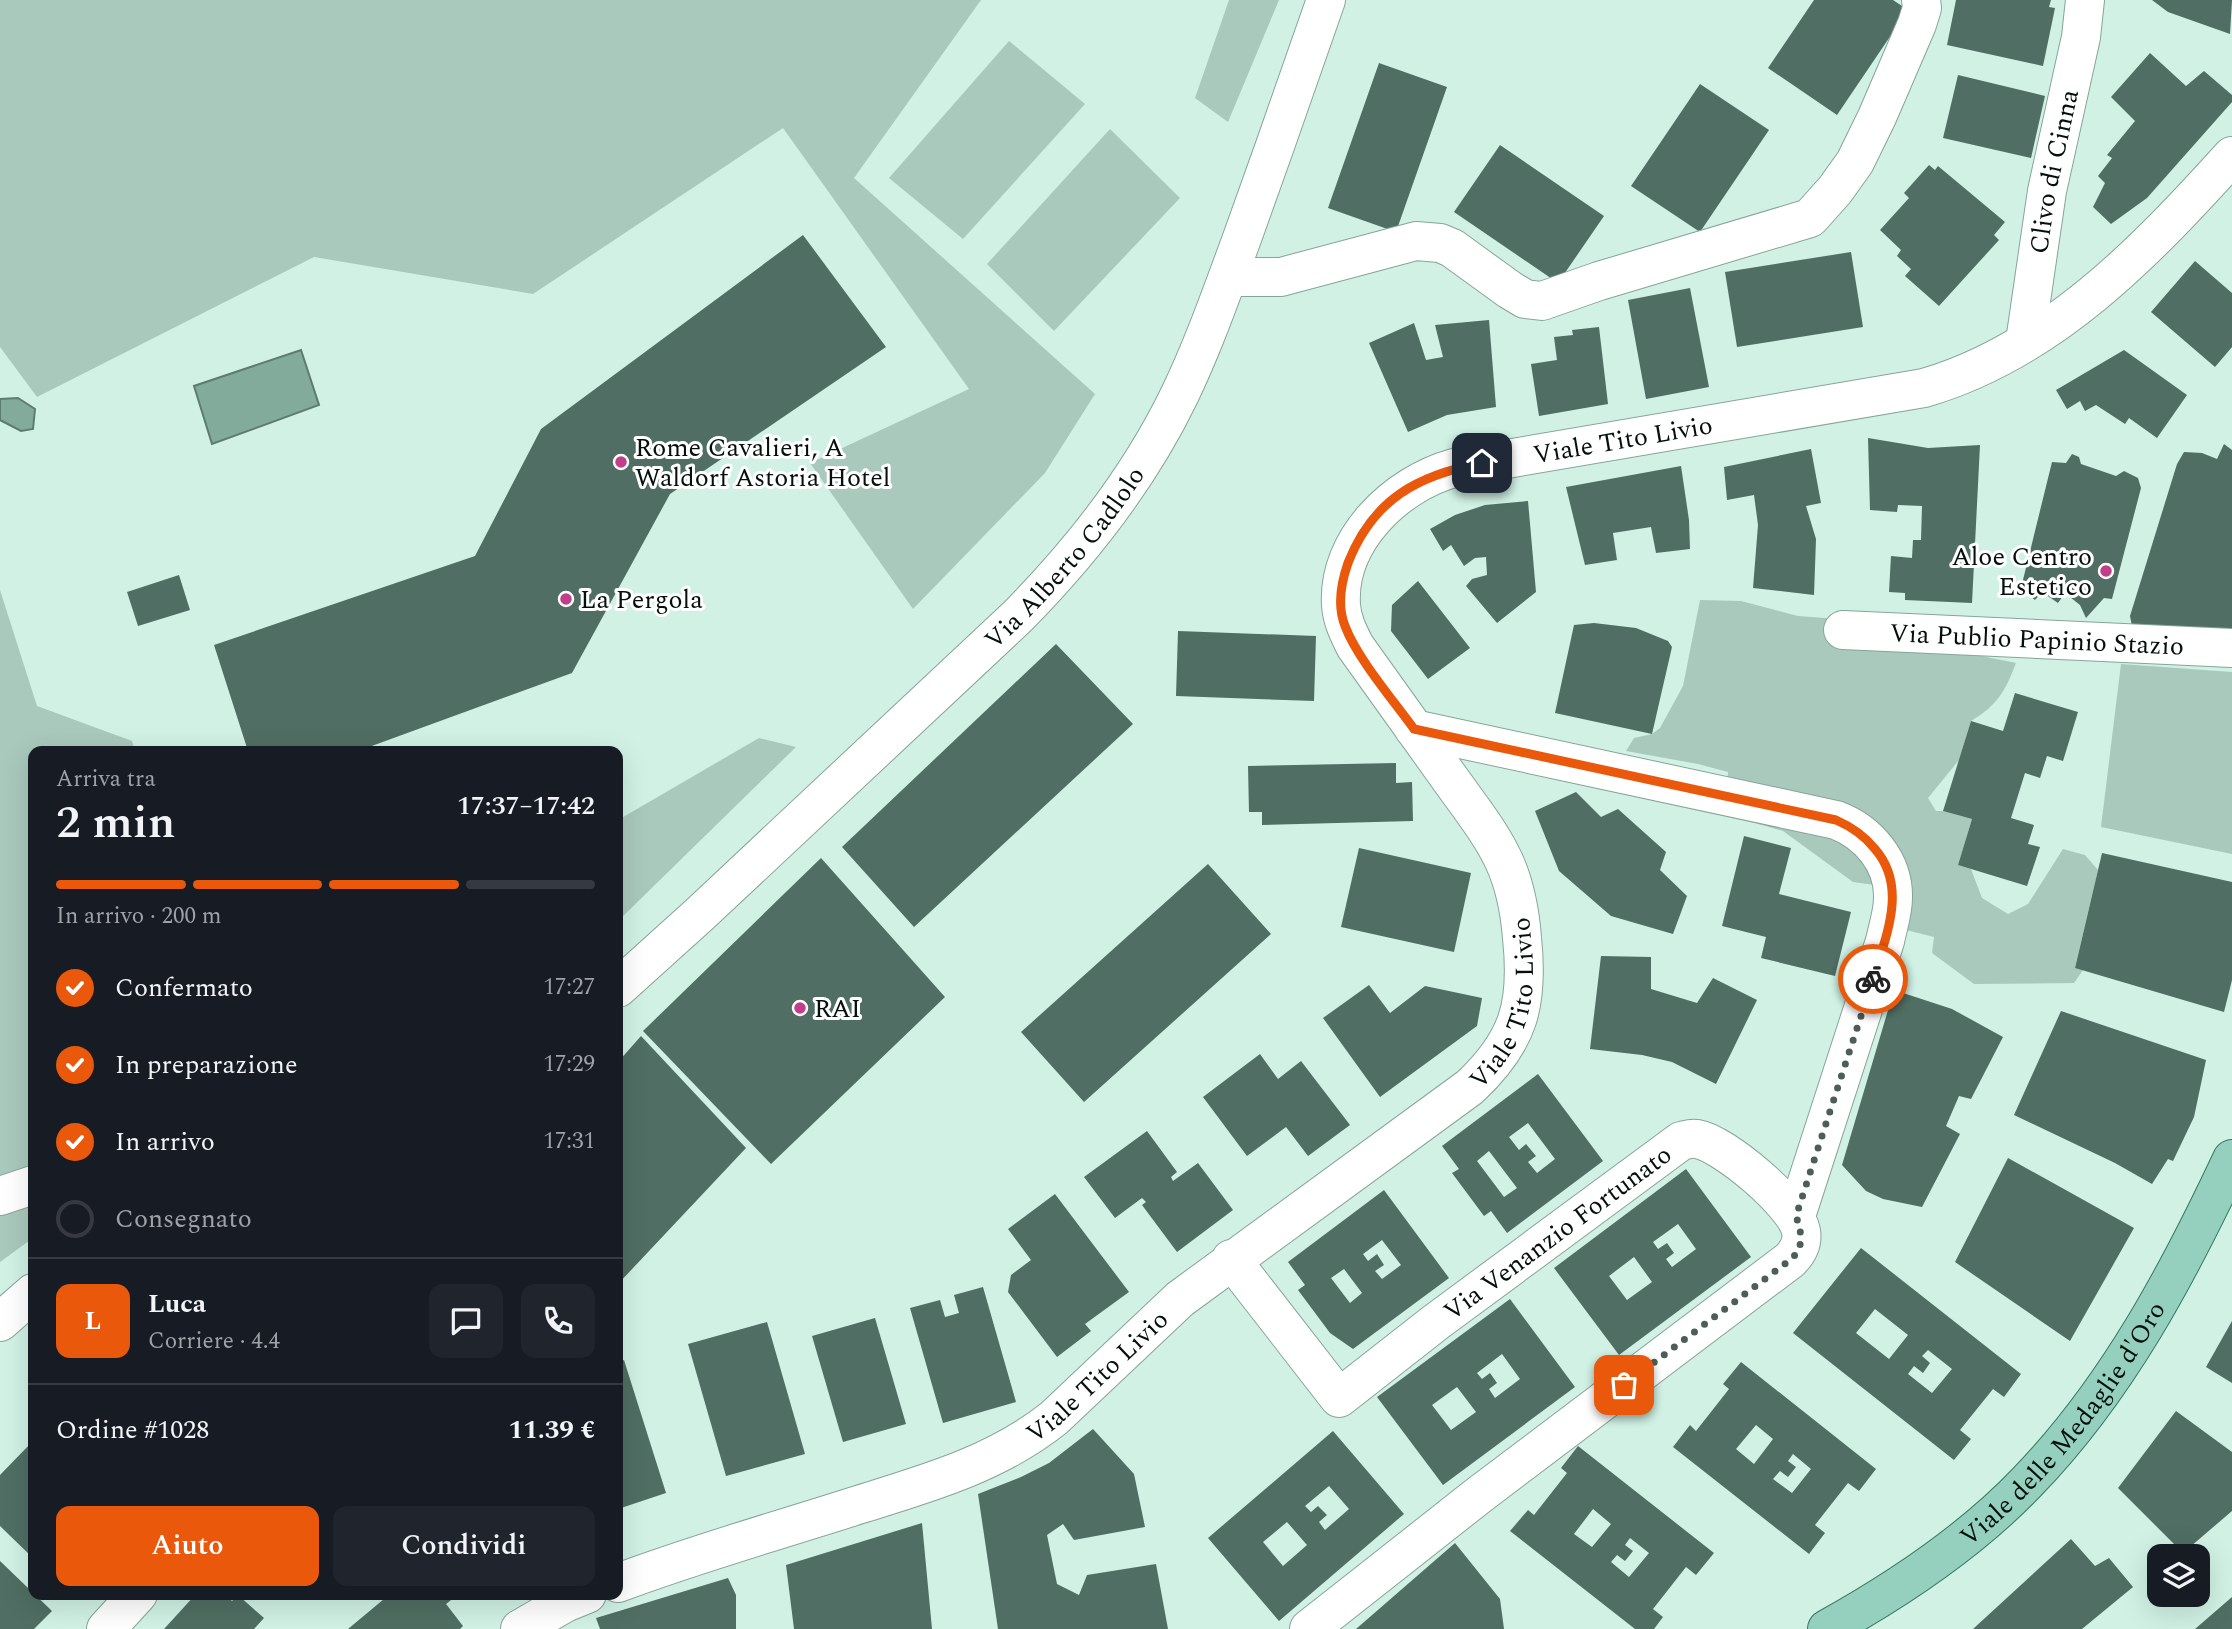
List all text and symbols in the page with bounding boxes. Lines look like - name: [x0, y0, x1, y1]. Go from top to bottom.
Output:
- street label: Clivo di Cinna: [2019, 85, 2090, 256]
- street label: Viale Tito Livio: [1530, 405, 1716, 475]
- place label: Rome Cavalieri, A Waldorf Astoria Hotel: [635, 428, 890, 498]
- pin: [1452, 433, 1512, 493]
- icon: home: [1463, 444, 1501, 482]
- marker: Rome Cavalieri, A Waldorf Astoria Hotel: [613, 454, 629, 470]
- street label: Via Alberto Cadlolo: [975, 459, 1155, 659]
- place label: Aloe Centro Estetico: [1951, 537, 2092, 607]
- marker: Aloe Centro Estetico: [2098, 563, 2114, 579]
- place label: La Pergola: [580, 580, 703, 620]
- marker: La Pergola: [558, 591, 574, 607]
- street label: Via Publio Papinio Stazio: [1889, 613, 2185, 667]
- text: Arriva tra: [56, 762, 156, 797]
- text: 17:37–17:42: [457, 786, 595, 826]
- text: 2 min: [56, 788, 175, 858]
- text: In arrivo · 200 m: [56, 899, 222, 934]
- street label: Viale Tito Livio: [1460, 915, 1545, 1099]
- courier: [1838, 944, 1908, 1014]
- icon: bike: [1854, 960, 1892, 998]
- text: Confermato: [115, 968, 253, 1008]
- icon: check: [56, 969, 94, 1007]
- text: 17:27: [543, 970, 595, 1005]
- place label: RAI: [814, 989, 861, 1029]
- marker: RAI: [792, 1000, 808, 1016]
- text: In preparazione: [115, 1045, 297, 1085]
- icon: check: [56, 1046, 94, 1084]
- text: 17:29: [543, 1047, 595, 1082]
- text: In arrivo: [115, 1122, 215, 1162]
- icon: check: [56, 1123, 94, 1161]
- text: 17:31: [543, 1124, 595, 1159]
- street label: Via Venanzio Fortunato: [1435, 1135, 1681, 1331]
- text: Consegnato: [115, 1199, 252, 1239]
- text: Luca: [148, 1284, 206, 1324]
- button: chat: [429, 1284, 503, 1358]
- button: phone: [521, 1284, 595, 1358]
- street label: Viale delle Medaglie d'Oro: [1951, 1294, 2176, 1556]
- text: L: [85, 1301, 101, 1341]
- street label: Viale Tito Livio: [1018, 1301, 1178, 1453]
- text: Corriere · 4.4: [148, 1324, 280, 1359]
- pin: [1594, 1355, 1654, 1415]
- icon: bag: [1605, 1366, 1643, 1404]
- text: Ordine #1028: [56, 1410, 209, 1450]
- text: 11.39 €: [509, 1410, 595, 1450]
- button: Aiuto: [56, 1506, 319, 1586]
- button: Condividi: [333, 1506, 595, 1586]
- map controls: [2147, 1544, 2210, 1607]
- button: layers: [2147, 1544, 2210, 1607]

